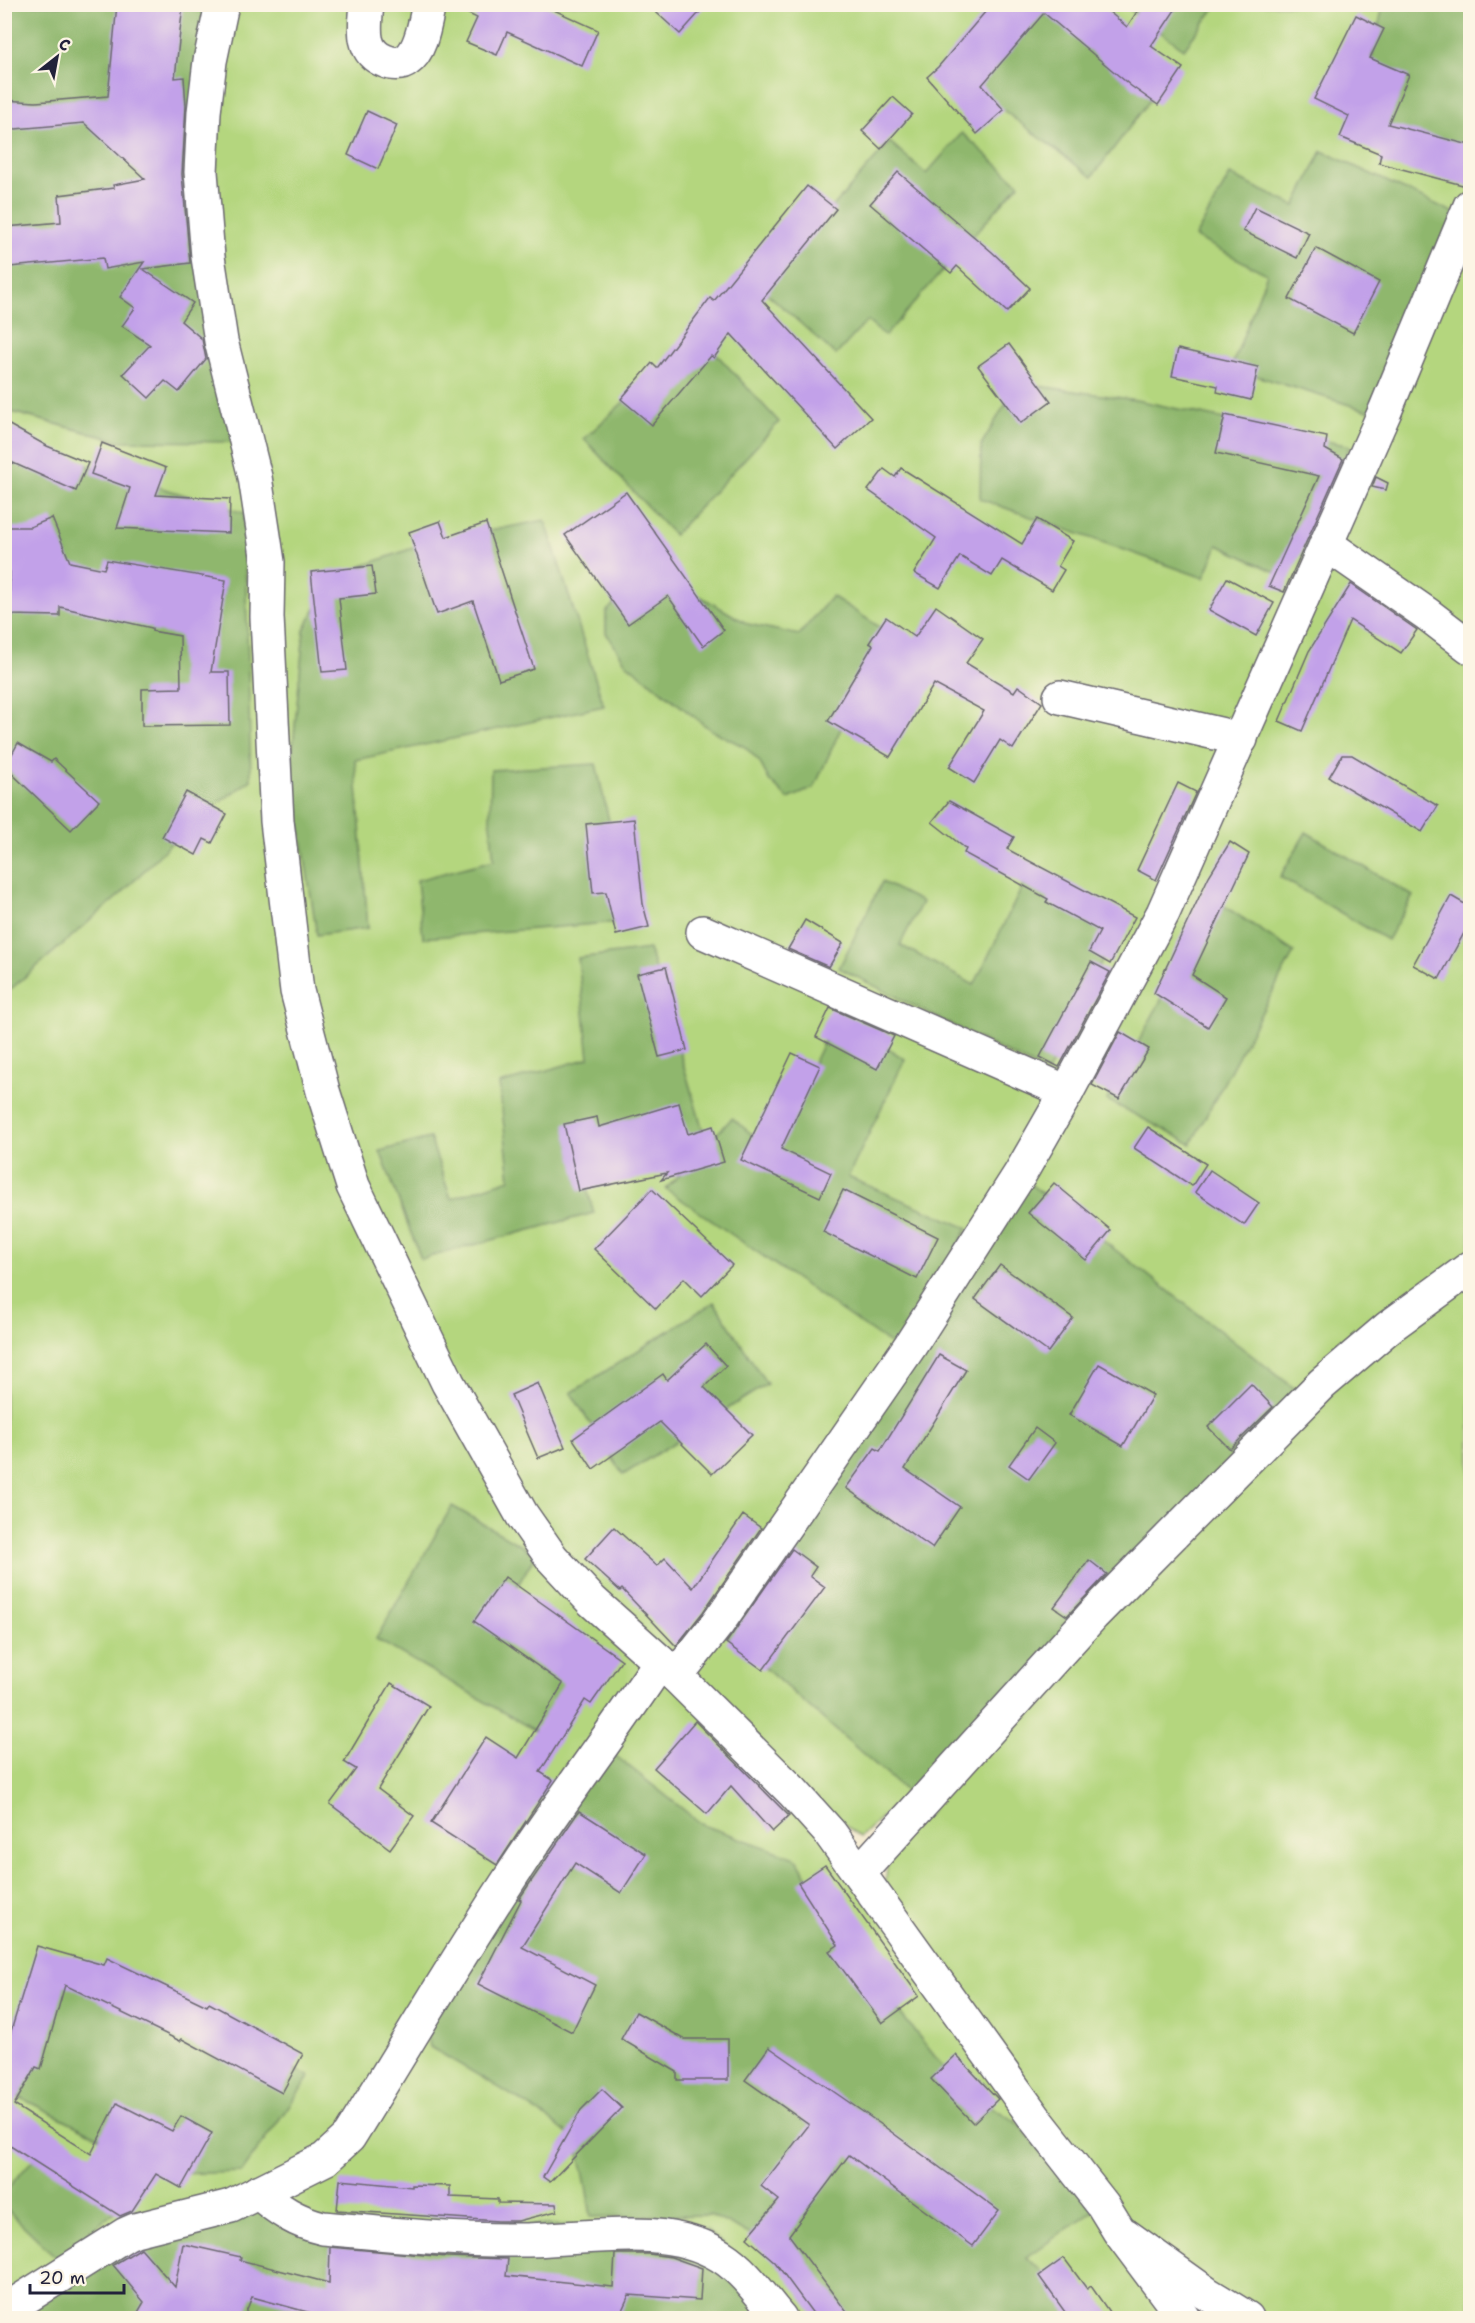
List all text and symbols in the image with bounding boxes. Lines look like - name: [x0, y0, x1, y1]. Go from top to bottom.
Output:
- north arrow: [27, 27, 87, 87]
- text: С: [55, 33, 74, 56]
- scale bar: [30, 2257, 124, 2295]
- text: 20 m: [39, 2266, 85, 2290]

